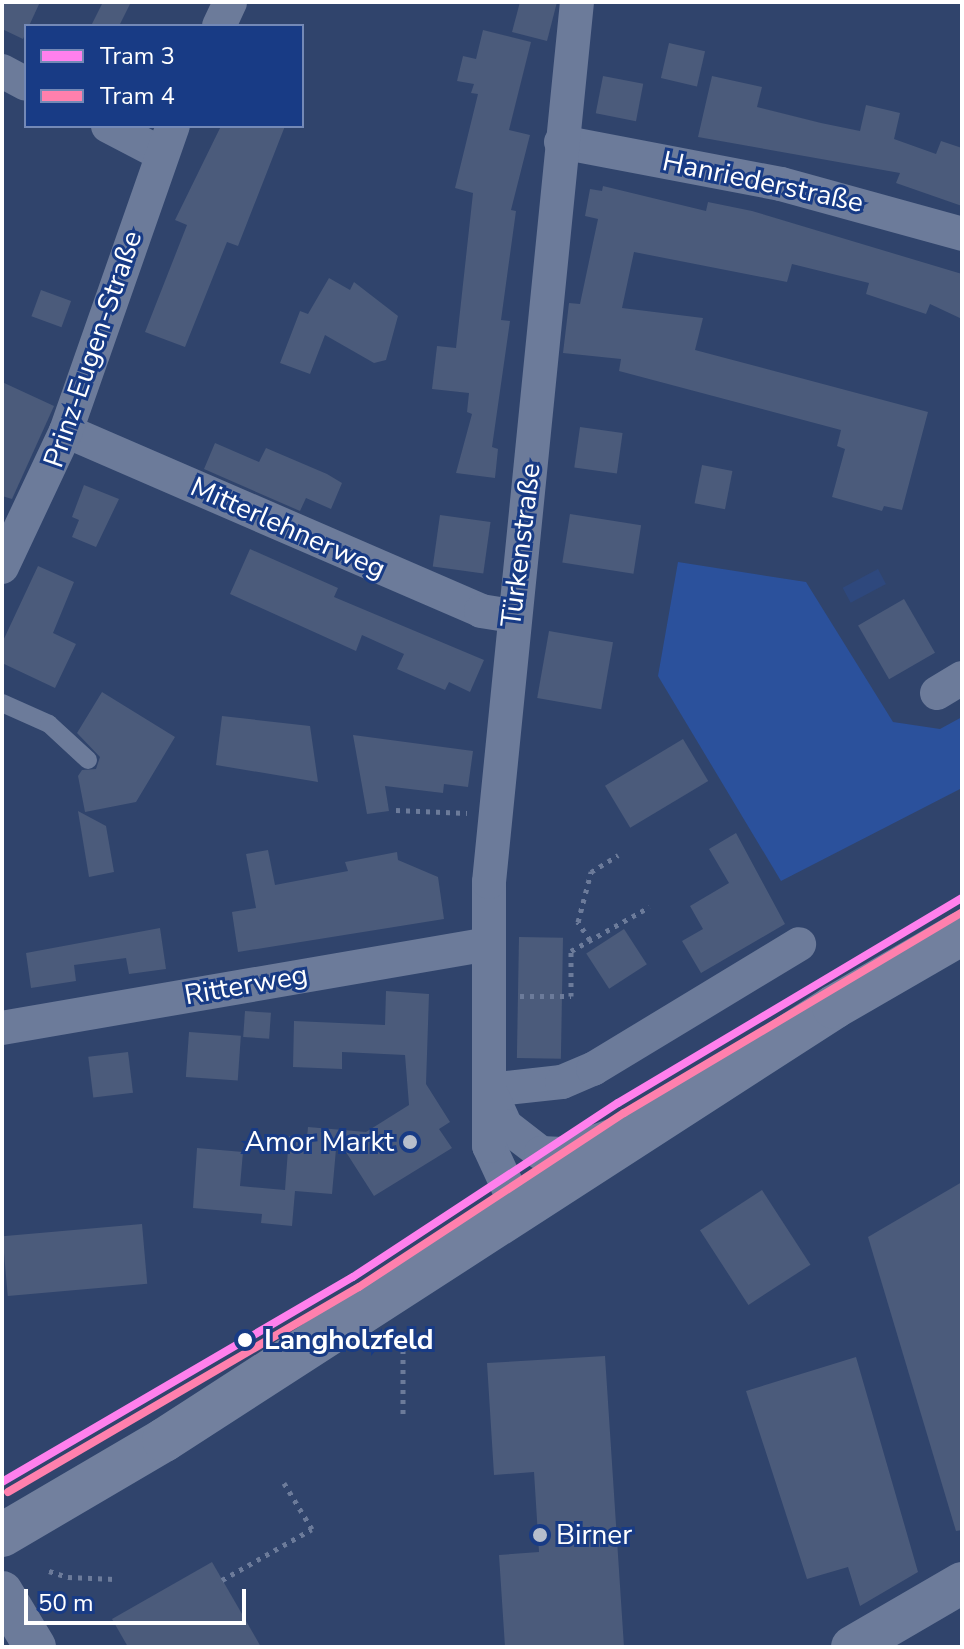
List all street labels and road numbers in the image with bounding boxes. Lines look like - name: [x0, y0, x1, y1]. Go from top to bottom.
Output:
- street label: Hanriederstraße: [659, 144, 867, 220]
- street label: Prinz-Eugen-Straße: [37, 226, 149, 472]
- street label: Türkenstraße: [494, 461, 548, 629]
- street label: Mitterlehnerweg: [185, 470, 391, 586]
- street label: Ritterweg: [182, 958, 310, 1012]

